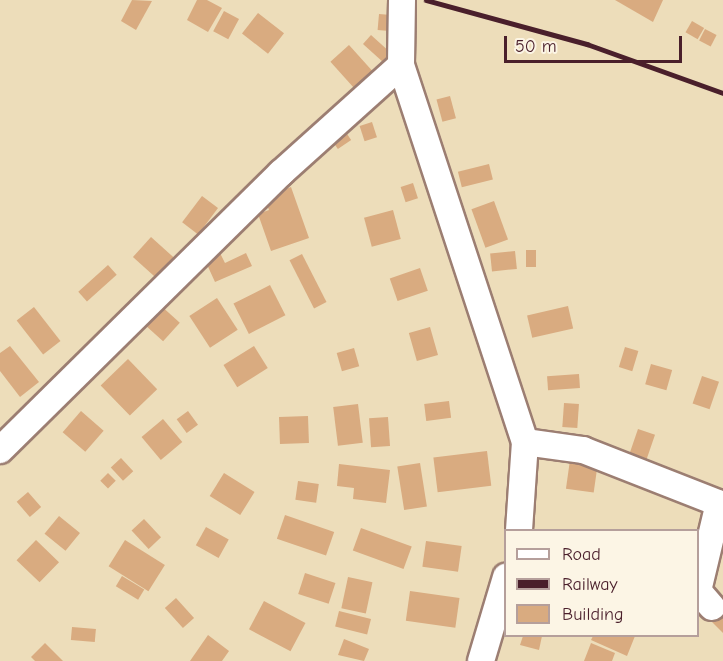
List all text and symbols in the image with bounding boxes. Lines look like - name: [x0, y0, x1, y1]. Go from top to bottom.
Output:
- scale bar: [507, 24, 686, 62]
- text: 50 m: [515, 36, 557, 57]
- legend: [504, 529, 699, 637]
- text: Road: [562, 544, 601, 565]
- text: Railway: [562, 574, 618, 595]
- text: Building: [562, 604, 624, 625]

